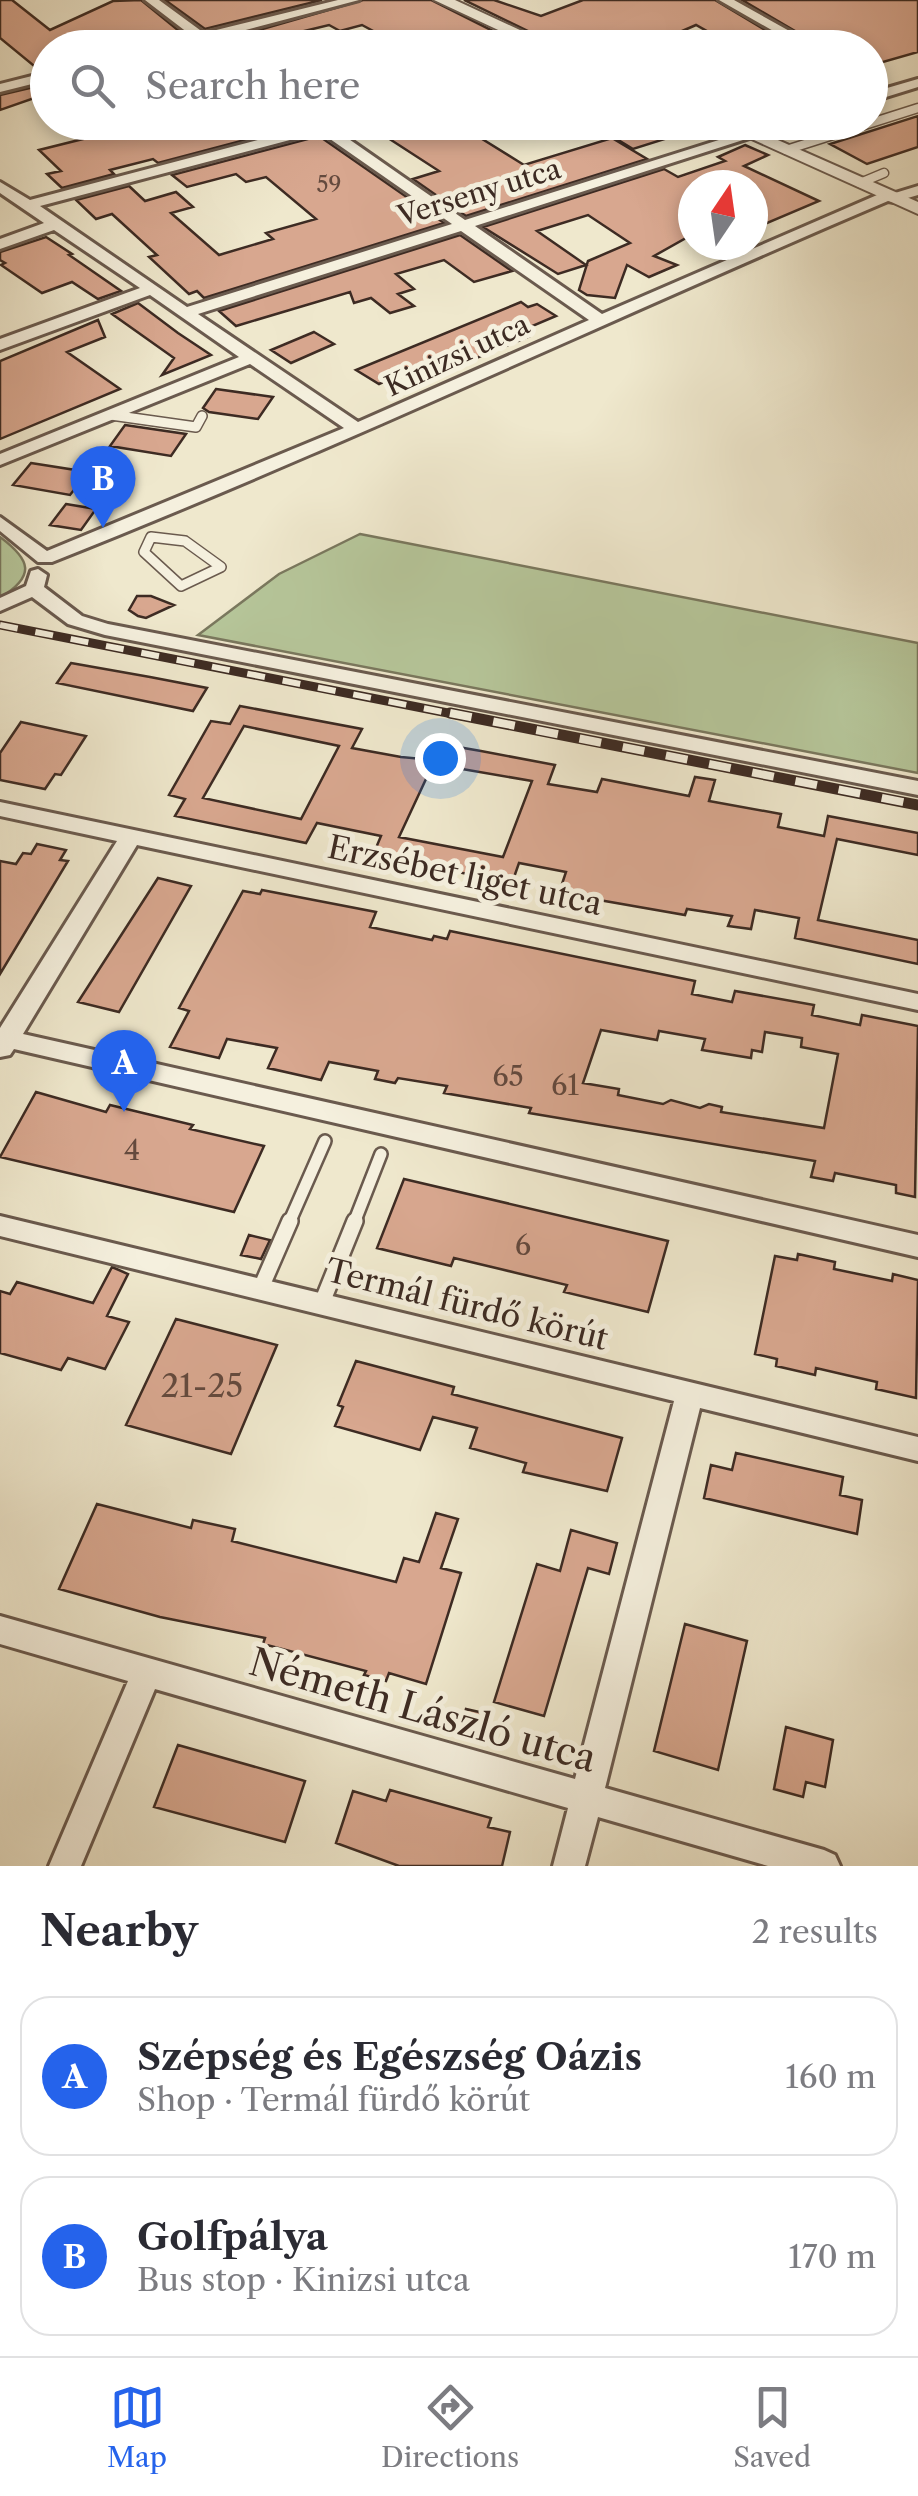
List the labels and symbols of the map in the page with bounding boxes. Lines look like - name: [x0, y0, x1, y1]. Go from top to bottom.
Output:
- street label: Verseny utca: [392, 151, 565, 233]
- north arrow: [678, 170, 768, 260]
- house number: 59: [317, 171, 341, 198]
- street label: Kinizsi utca: [379, 307, 535, 403]
- pin: B: [70, 446, 136, 528]
- your location: [415, 733, 466, 784]
- street label: Erzsébet liget utca: [324, 827, 606, 923]
- pin: A: [92, 1030, 156, 1112]
- house number: 65: [492, 1059, 524, 1093]
- house number: 61: [551, 1068, 579, 1102]
- house number: 4: [124, 1133, 140, 1167]
- house number: 6: [515, 1228, 531, 1262]
- street label: Termál fürdő körút: [322, 1250, 613, 1358]
- house number: 21-25: [161, 1366, 243, 1405]
- street label: Németh László utca: [244, 1638, 602, 1782]

